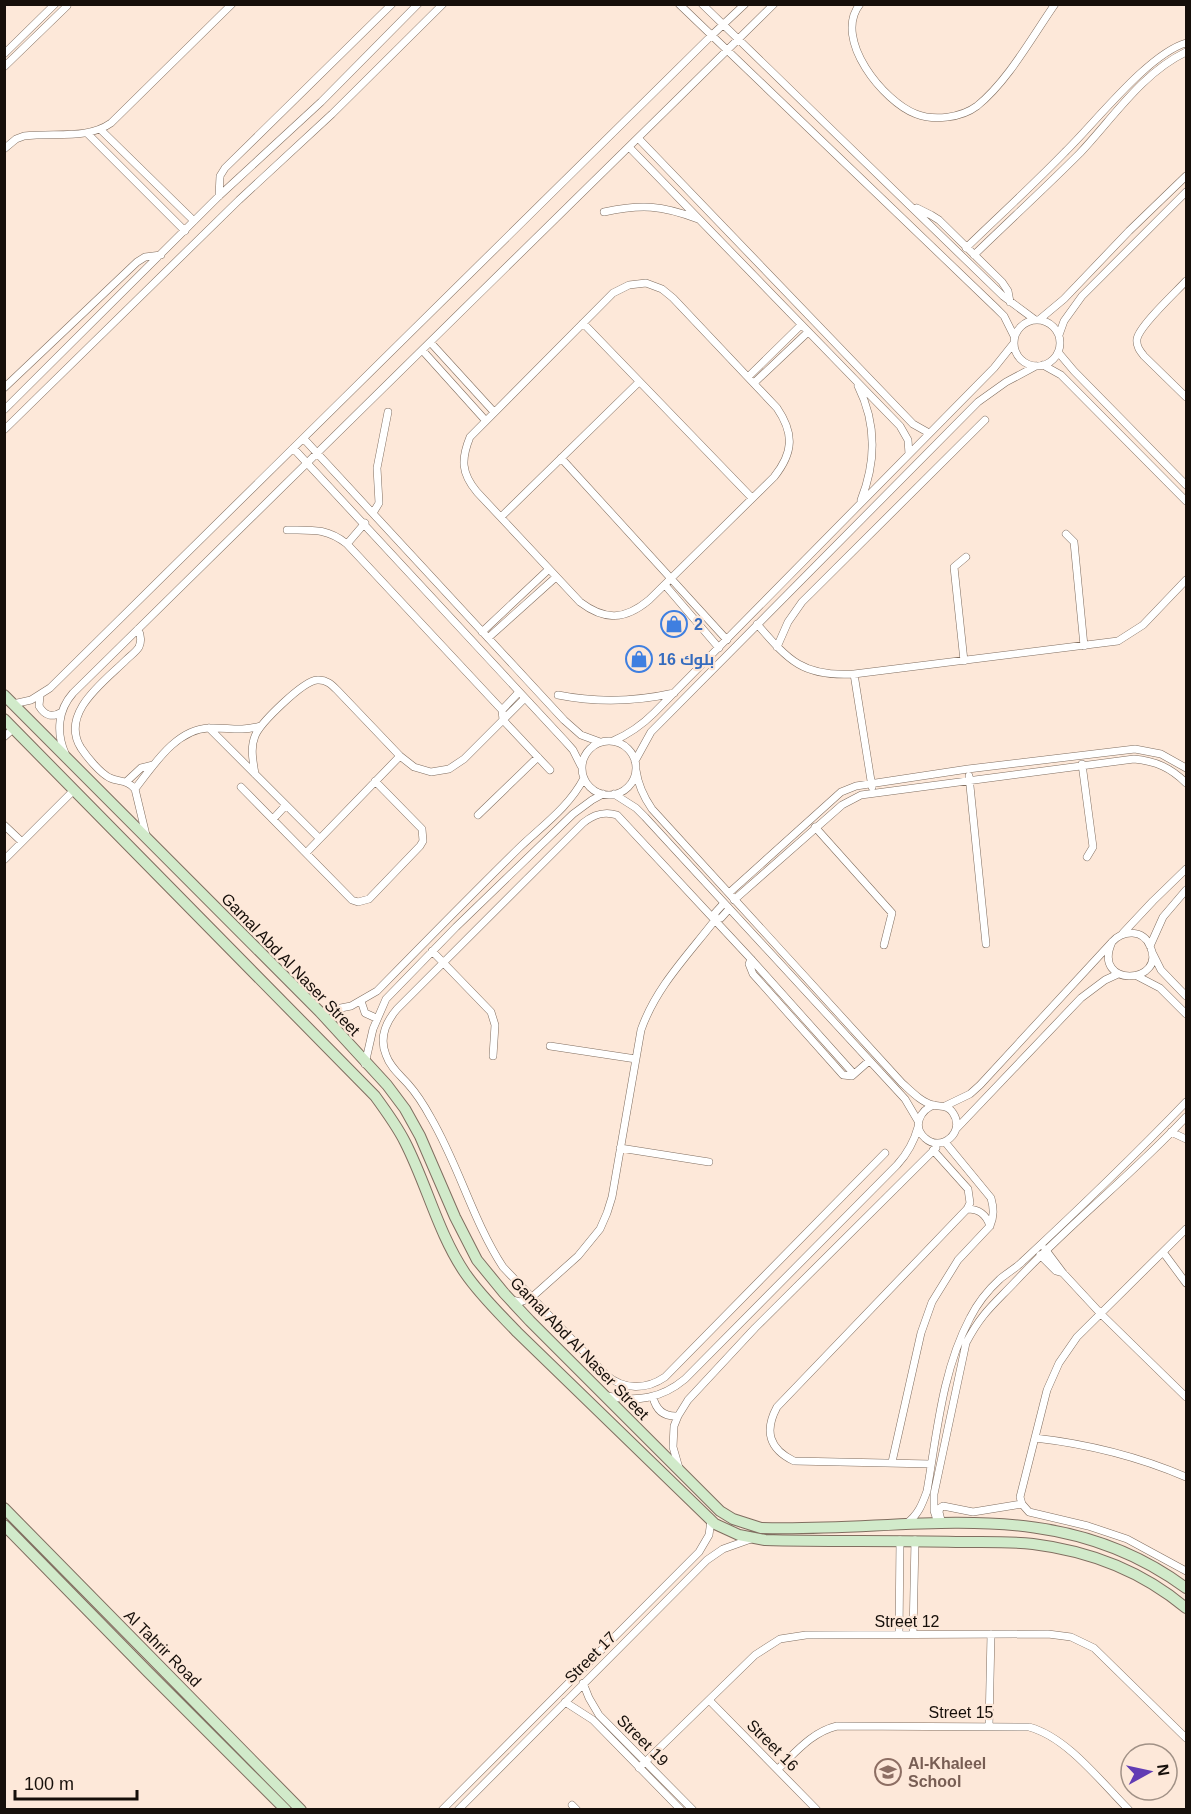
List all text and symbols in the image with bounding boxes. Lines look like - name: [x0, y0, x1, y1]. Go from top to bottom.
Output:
- shop icon: 2: [659, 609, 689, 639]
- place label: 2: [694, 616, 703, 633]
- shop icon: بلوك 16: [624, 644, 654, 674]
- place label: بلوك 16: [658, 651, 714, 669]
- street label: Gamal Abd Al Naser Street: [218, 890, 364, 1039]
- street label: Gamal Abd Al Naser Street: [507, 1274, 653, 1423]
- street label: Al Tahrir Road: [121, 1607, 204, 1690]
- street label: Street 12: [875, 1613, 940, 1630]
- street label: Street 17: [561, 1628, 619, 1686]
- street label: Street 15: [929, 1704, 994, 1721]
- street label: Street 19: [614, 1711, 672, 1769]
- street label: Street 16: [744, 1716, 802, 1774]
- north arrow: [1119, 1742, 1179, 1802]
- place label: Al-Khaleel School: [908, 1755, 986, 1790]
- school or university icon: Al-Khaleel School: [873, 1757, 903, 1787]
- scale bar: [15, 1763, 136, 1801]
- text: N: [1154, 1763, 1173, 1777]
- text: 100 m: [24, 1774, 74, 1794]

